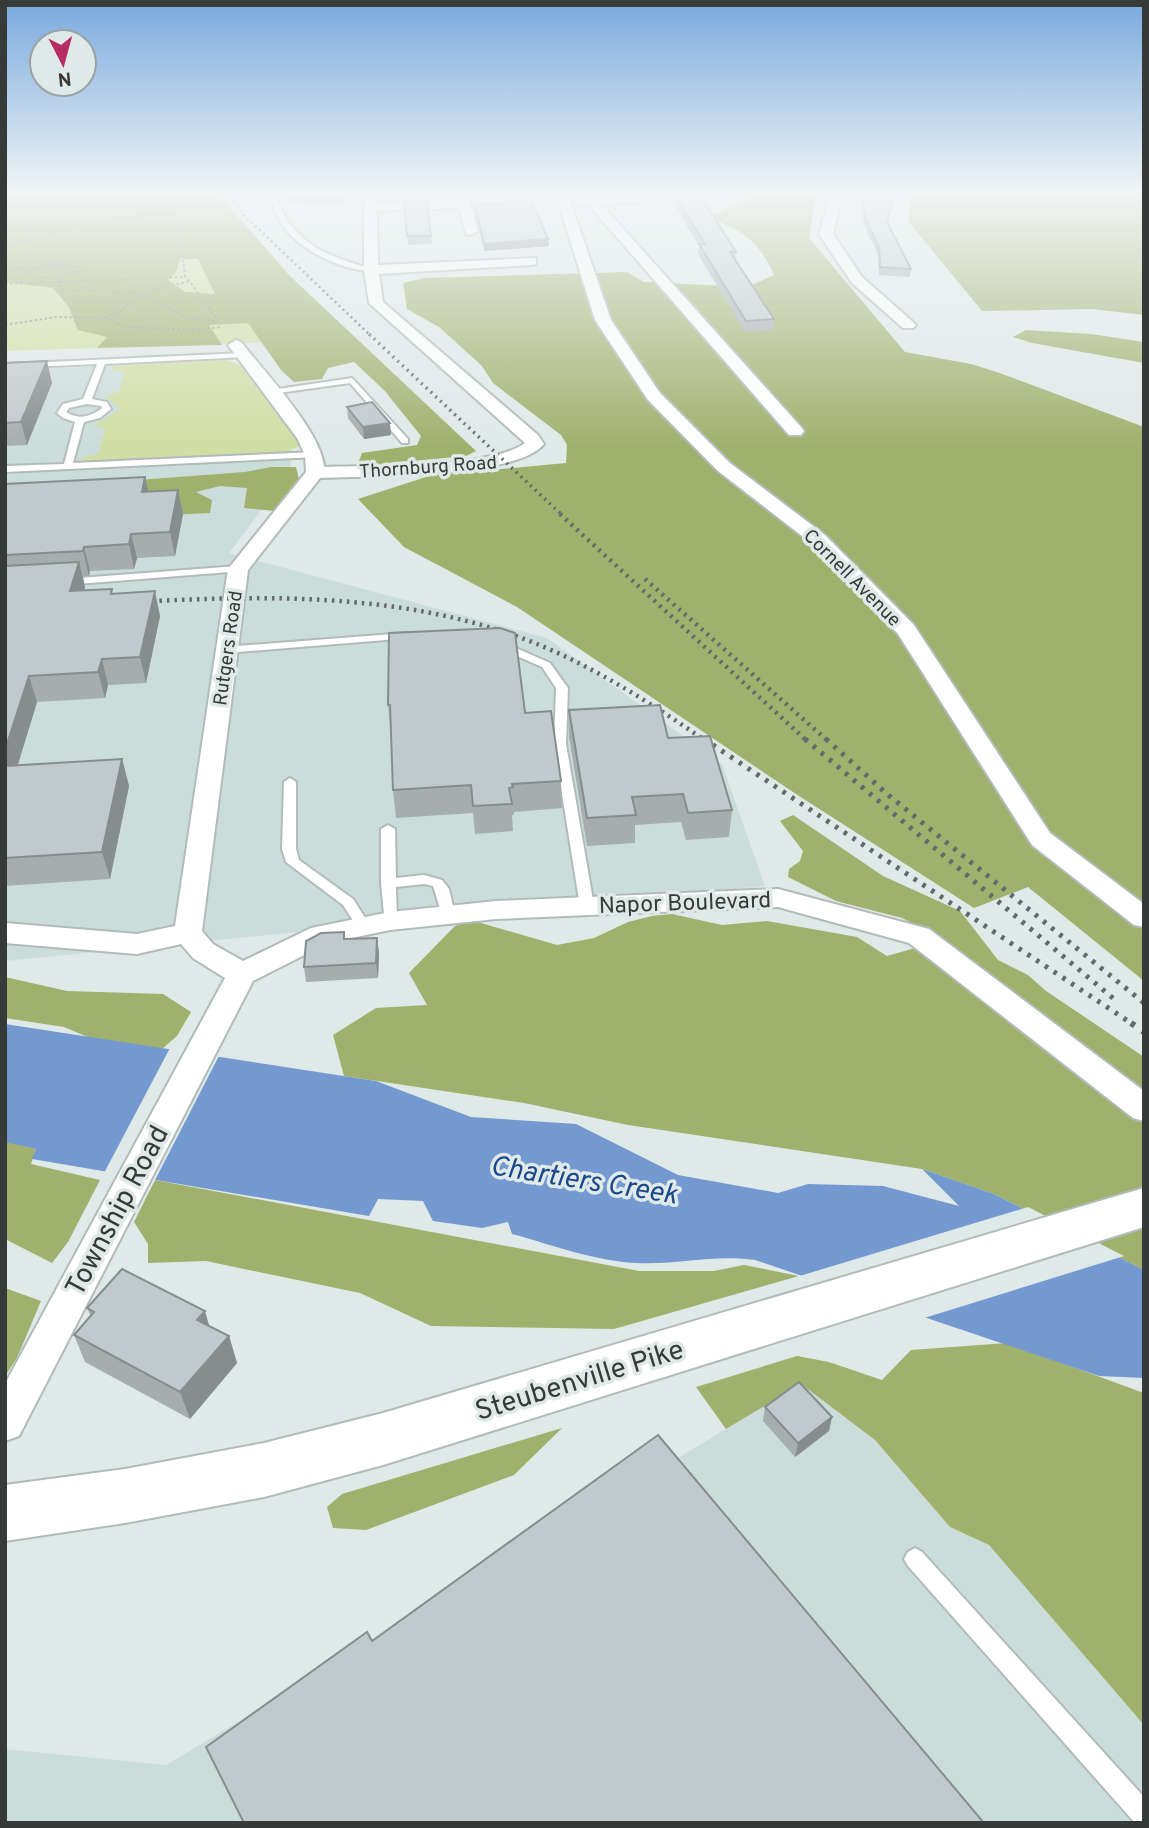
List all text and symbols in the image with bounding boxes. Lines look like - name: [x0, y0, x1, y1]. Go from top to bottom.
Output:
- north arrow: [28, 28, 98, 98]
- text: N: [57, 65, 73, 91]
- street label: Thornburg Road: [358, 451, 498, 485]
- street label: Cornell Avenue: [798, 524, 906, 632]
- street label: Rutgers Road: [209, 589, 249, 707]
- street label: Napor Boulevard: [598, 887, 772, 922]
- street label: Township Road: [59, 1120, 179, 1303]
- water label: Chartiers Creek: [488, 1149, 680, 1215]
- street label: Steubenville Pike: [471, 1333, 689, 1431]

